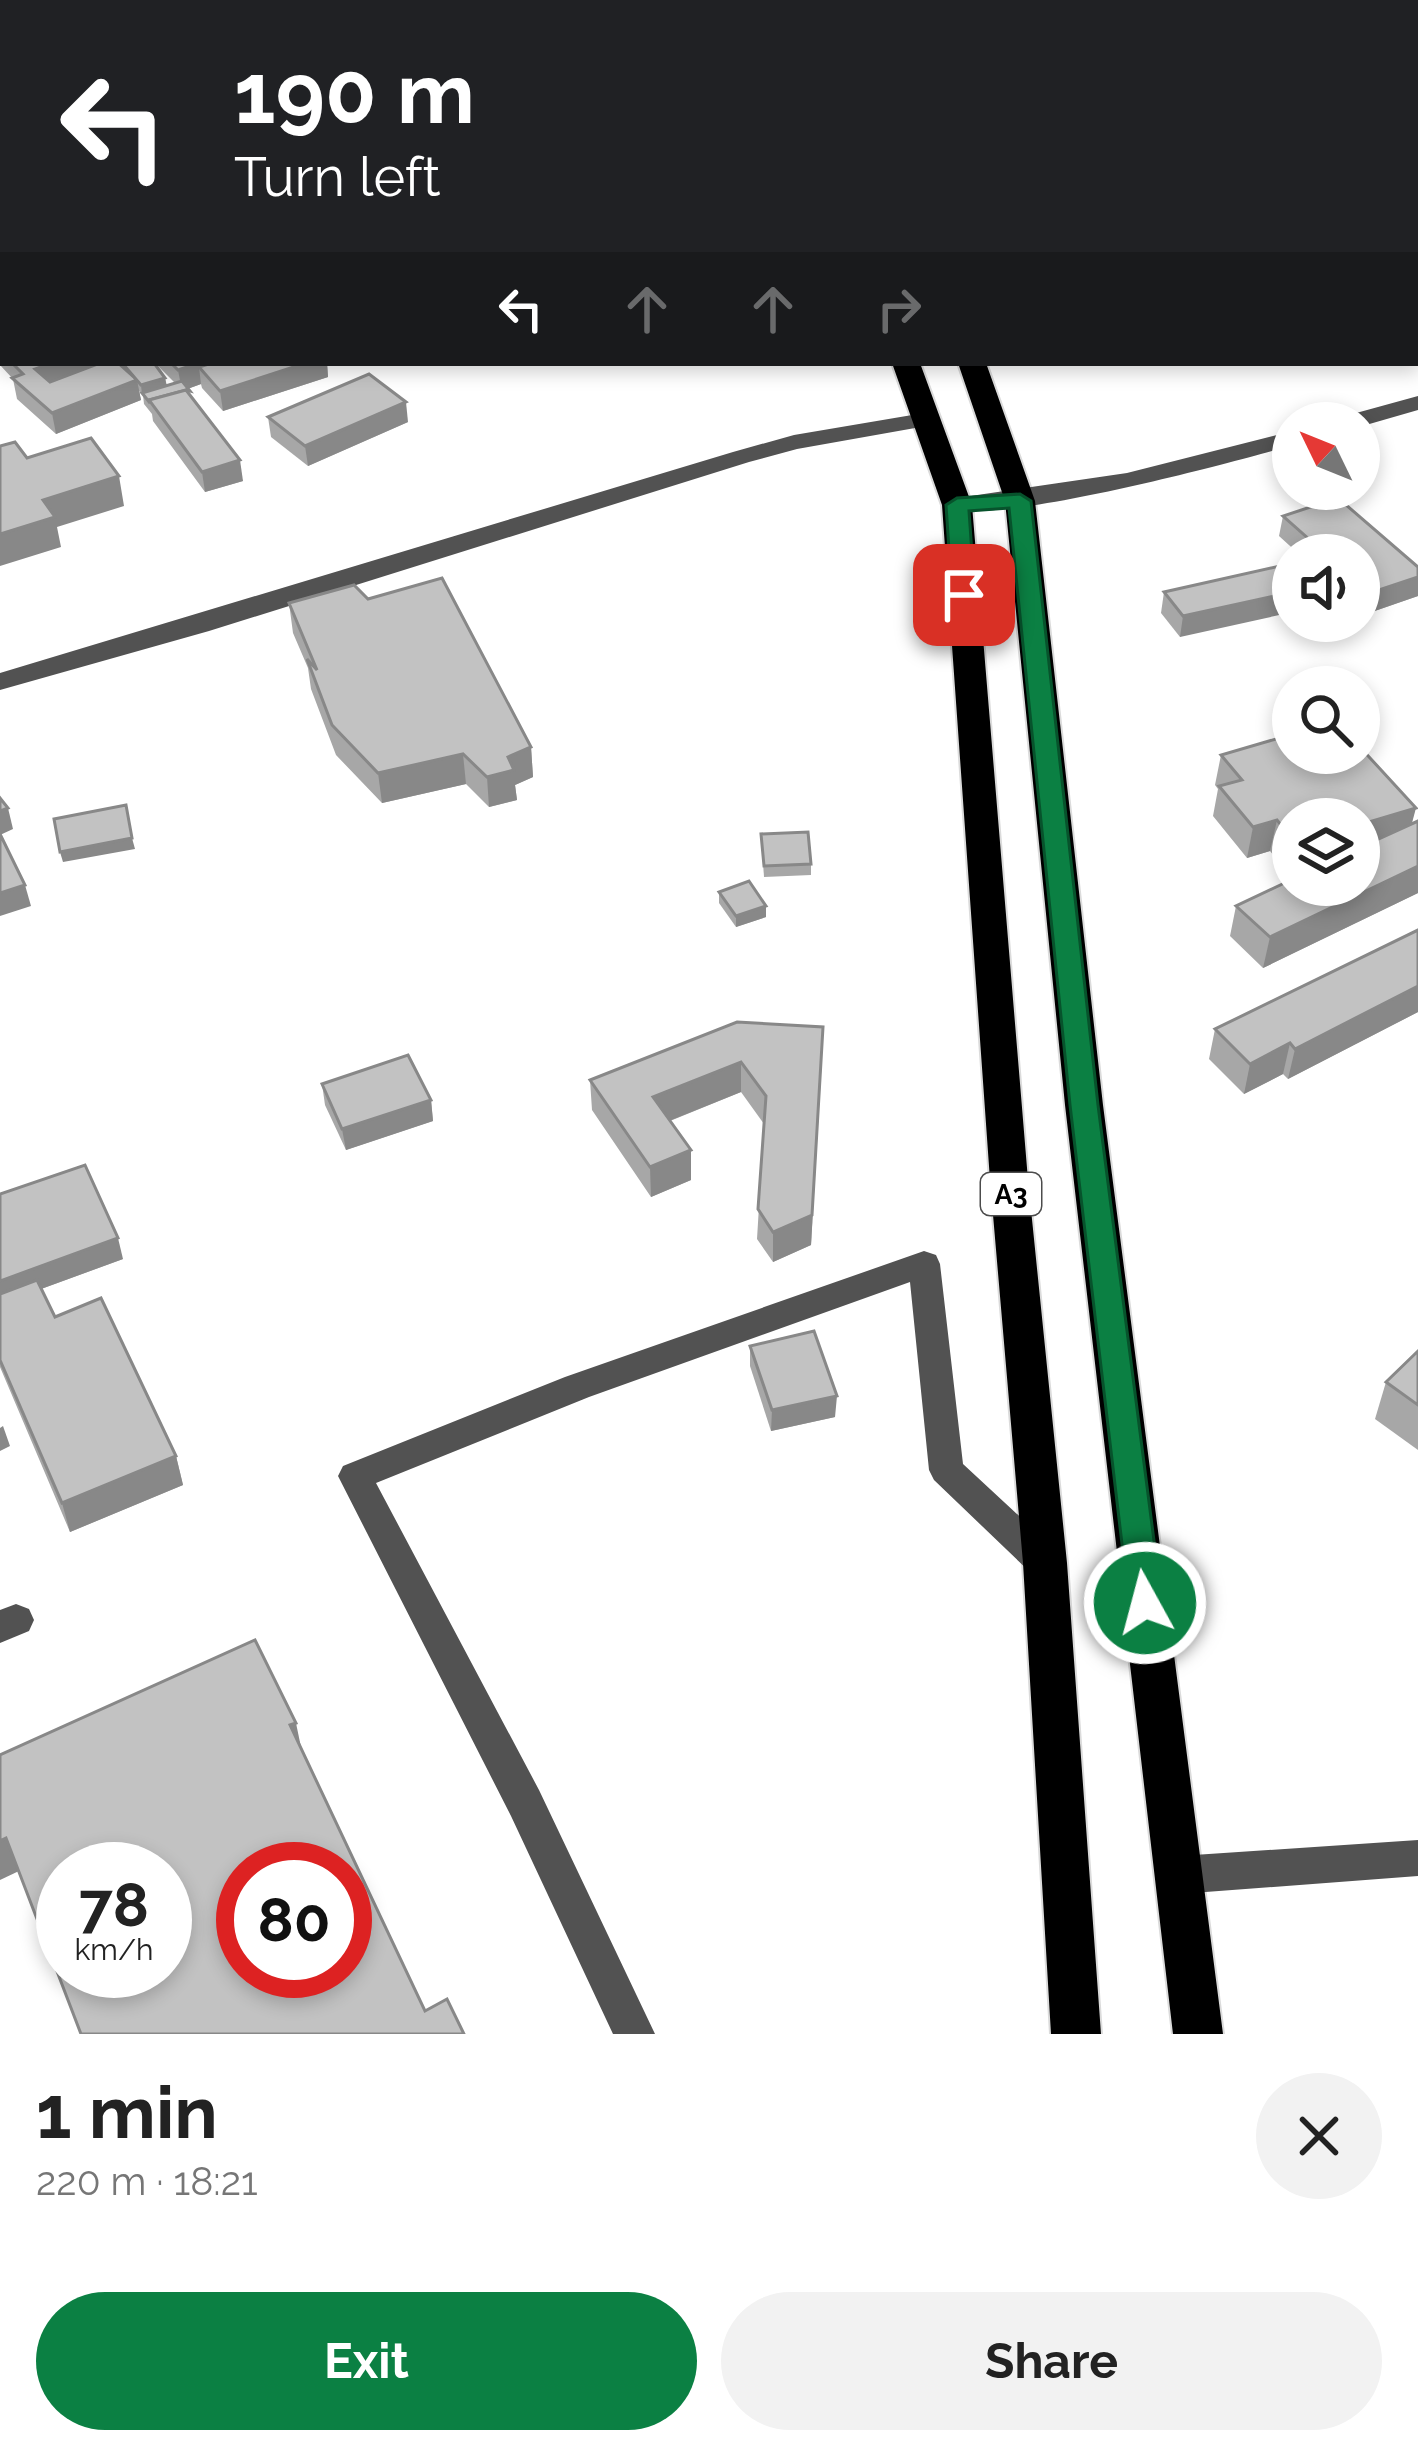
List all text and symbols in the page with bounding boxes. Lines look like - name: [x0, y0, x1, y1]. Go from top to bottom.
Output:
- text: 190 m: [234, 44, 475, 143]
- icon: left: [36, 48, 192, 204]
- text: Turn left: [234, 145, 441, 209]
- icon: left: [488, 276, 554, 342]
- icon: ahead: [614, 276, 680, 342]
- icon: ahead: [740, 276, 806, 342]
- icon: right: [866, 276, 932, 342]
- north arrow: [1272, 402, 1380, 510]
- map controls: [1272, 402, 1380, 906]
- button: sound: [1272, 534, 1380, 642]
- pin: [913, 544, 1015, 646]
- icon: arrive: [931, 562, 997, 628]
- button: search: [1272, 666, 1380, 774]
- button: layers: [1272, 798, 1380, 906]
- road number: A3: [981, 1173, 1041, 1215]
- position arrow: [1082, 1540, 1208, 1666]
- speed limit sign: 80: [216, 1842, 372, 1998]
- text: 78: [79, 1870, 149, 1940]
- text: km/h: [74, 1932, 154, 1967]
- text: 1 min: [36, 2070, 218, 2155]
- button: close: [1256, 2073, 1382, 2199]
- text: 220 m · 18:21: [36, 2158, 258, 2204]
- button: Exit: [36, 2292, 697, 2430]
- button: Share: [721, 2292, 1382, 2430]

